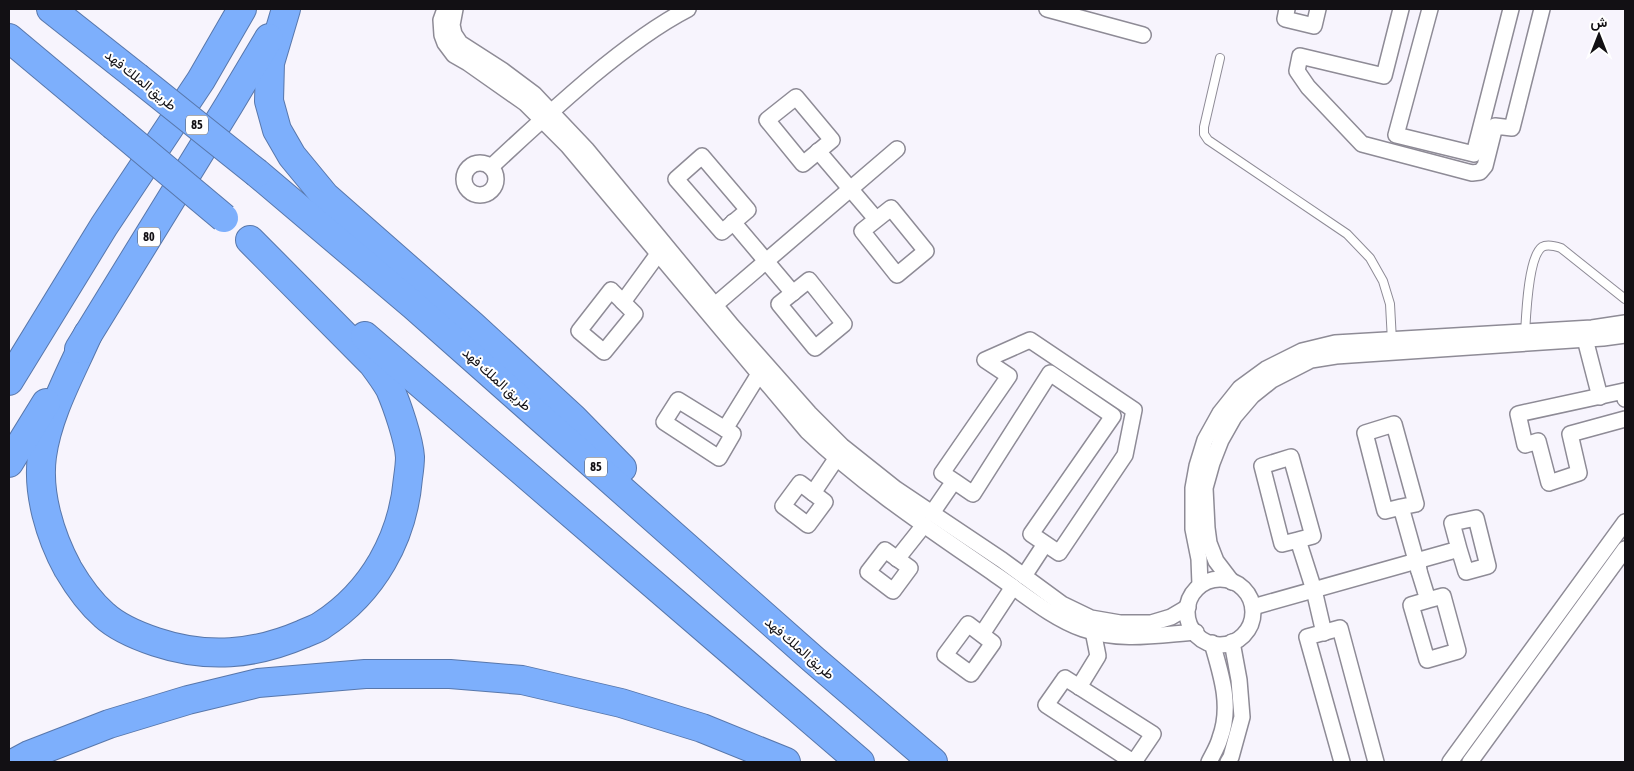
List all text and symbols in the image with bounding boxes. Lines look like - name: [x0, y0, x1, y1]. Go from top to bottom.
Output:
- north arrow: [1574, 10, 1624, 60]
- text: ش: [1591, 14, 1608, 31]
- street label: طريق الملك فهد: [102, 46, 180, 114]
- road number: 85: [186, 116, 208, 134]
- road number: 80: [138, 228, 160, 246]
- street label: طريق الملك فهد: [459, 344, 535, 415]
- road number: 85: [585, 458, 607, 477]
- street label: طريق الملك فهد: [761, 613, 838, 683]

